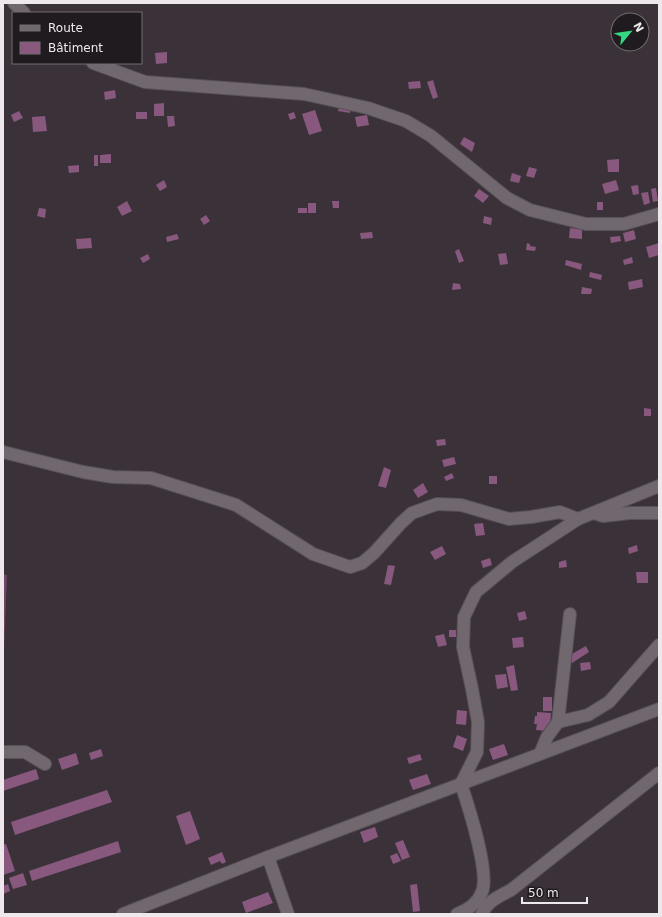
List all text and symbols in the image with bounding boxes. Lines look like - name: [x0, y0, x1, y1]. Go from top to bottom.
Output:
- legend: [12, 12, 142, 64]
- north arrow: [610, 12, 650, 52]
- text: N: [630, 20, 646, 35]
- text: Route: [48, 21, 83, 35]
- text: Bâtiment: [48, 41, 103, 55]
- scale bar: [522, 879, 587, 905]
- text: 50 m: [528, 886, 559, 900]

